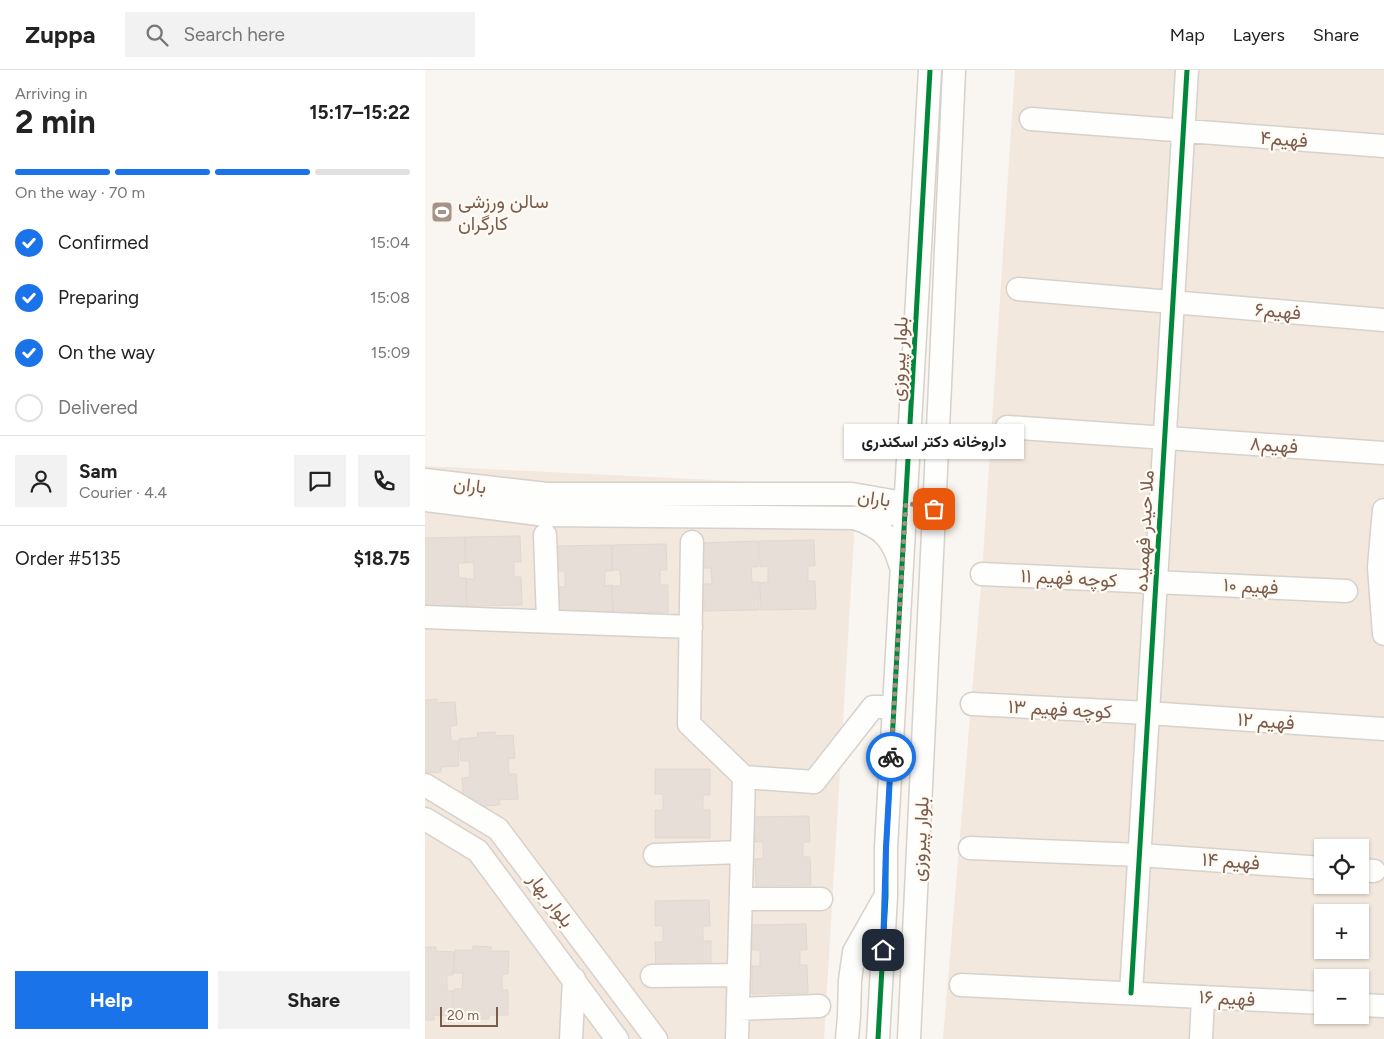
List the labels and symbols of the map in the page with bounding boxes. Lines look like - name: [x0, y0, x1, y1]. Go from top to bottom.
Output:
- street label: فهیم۴: [1259, 126, 1309, 153]
- place label: سالن ورزشی کارگران: [458, 190, 549, 235]
- sports icon: سالن ورزشی کارگران: [430, 200, 454, 224]
- street label: فهیم۶: [1254, 298, 1302, 325]
- street label: بلوار پیروزی: [885, 316, 915, 402]
- callout: داروخانه دکتر اسکندری: [844, 424, 1024, 459]
- street label: فهیم۸: [1249, 432, 1299, 459]
- street label: ملا حیدر فهمیده: [1129, 469, 1159, 593]
- street label: باران: [452, 472, 488, 498]
- street label: باران: [856, 484, 892, 512]
- pin: [913, 488, 955, 530]
- street label: کوچه فهیم ۱۱: [1020, 564, 1118, 594]
- street label: فهیم ۱۰: [1223, 573, 1279, 600]
- street label: کوچه فهیم ۱۳: [1007, 695, 1112, 725]
- street label: فهیم ۱۲: [1237, 708, 1295, 735]
- courier: [866, 732, 916, 782]
- street label: بلوار پیروزی: [906, 796, 936, 882]
- street label: فهیم ۱۴: [1201, 848, 1261, 875]
- street label: بلوار بهار: [522, 867, 579, 932]
- pin: [862, 929, 904, 971]
- street label: فهیم ۱۶: [1198, 985, 1256, 1012]
- scale bar: [440, 1004, 497, 1027]

